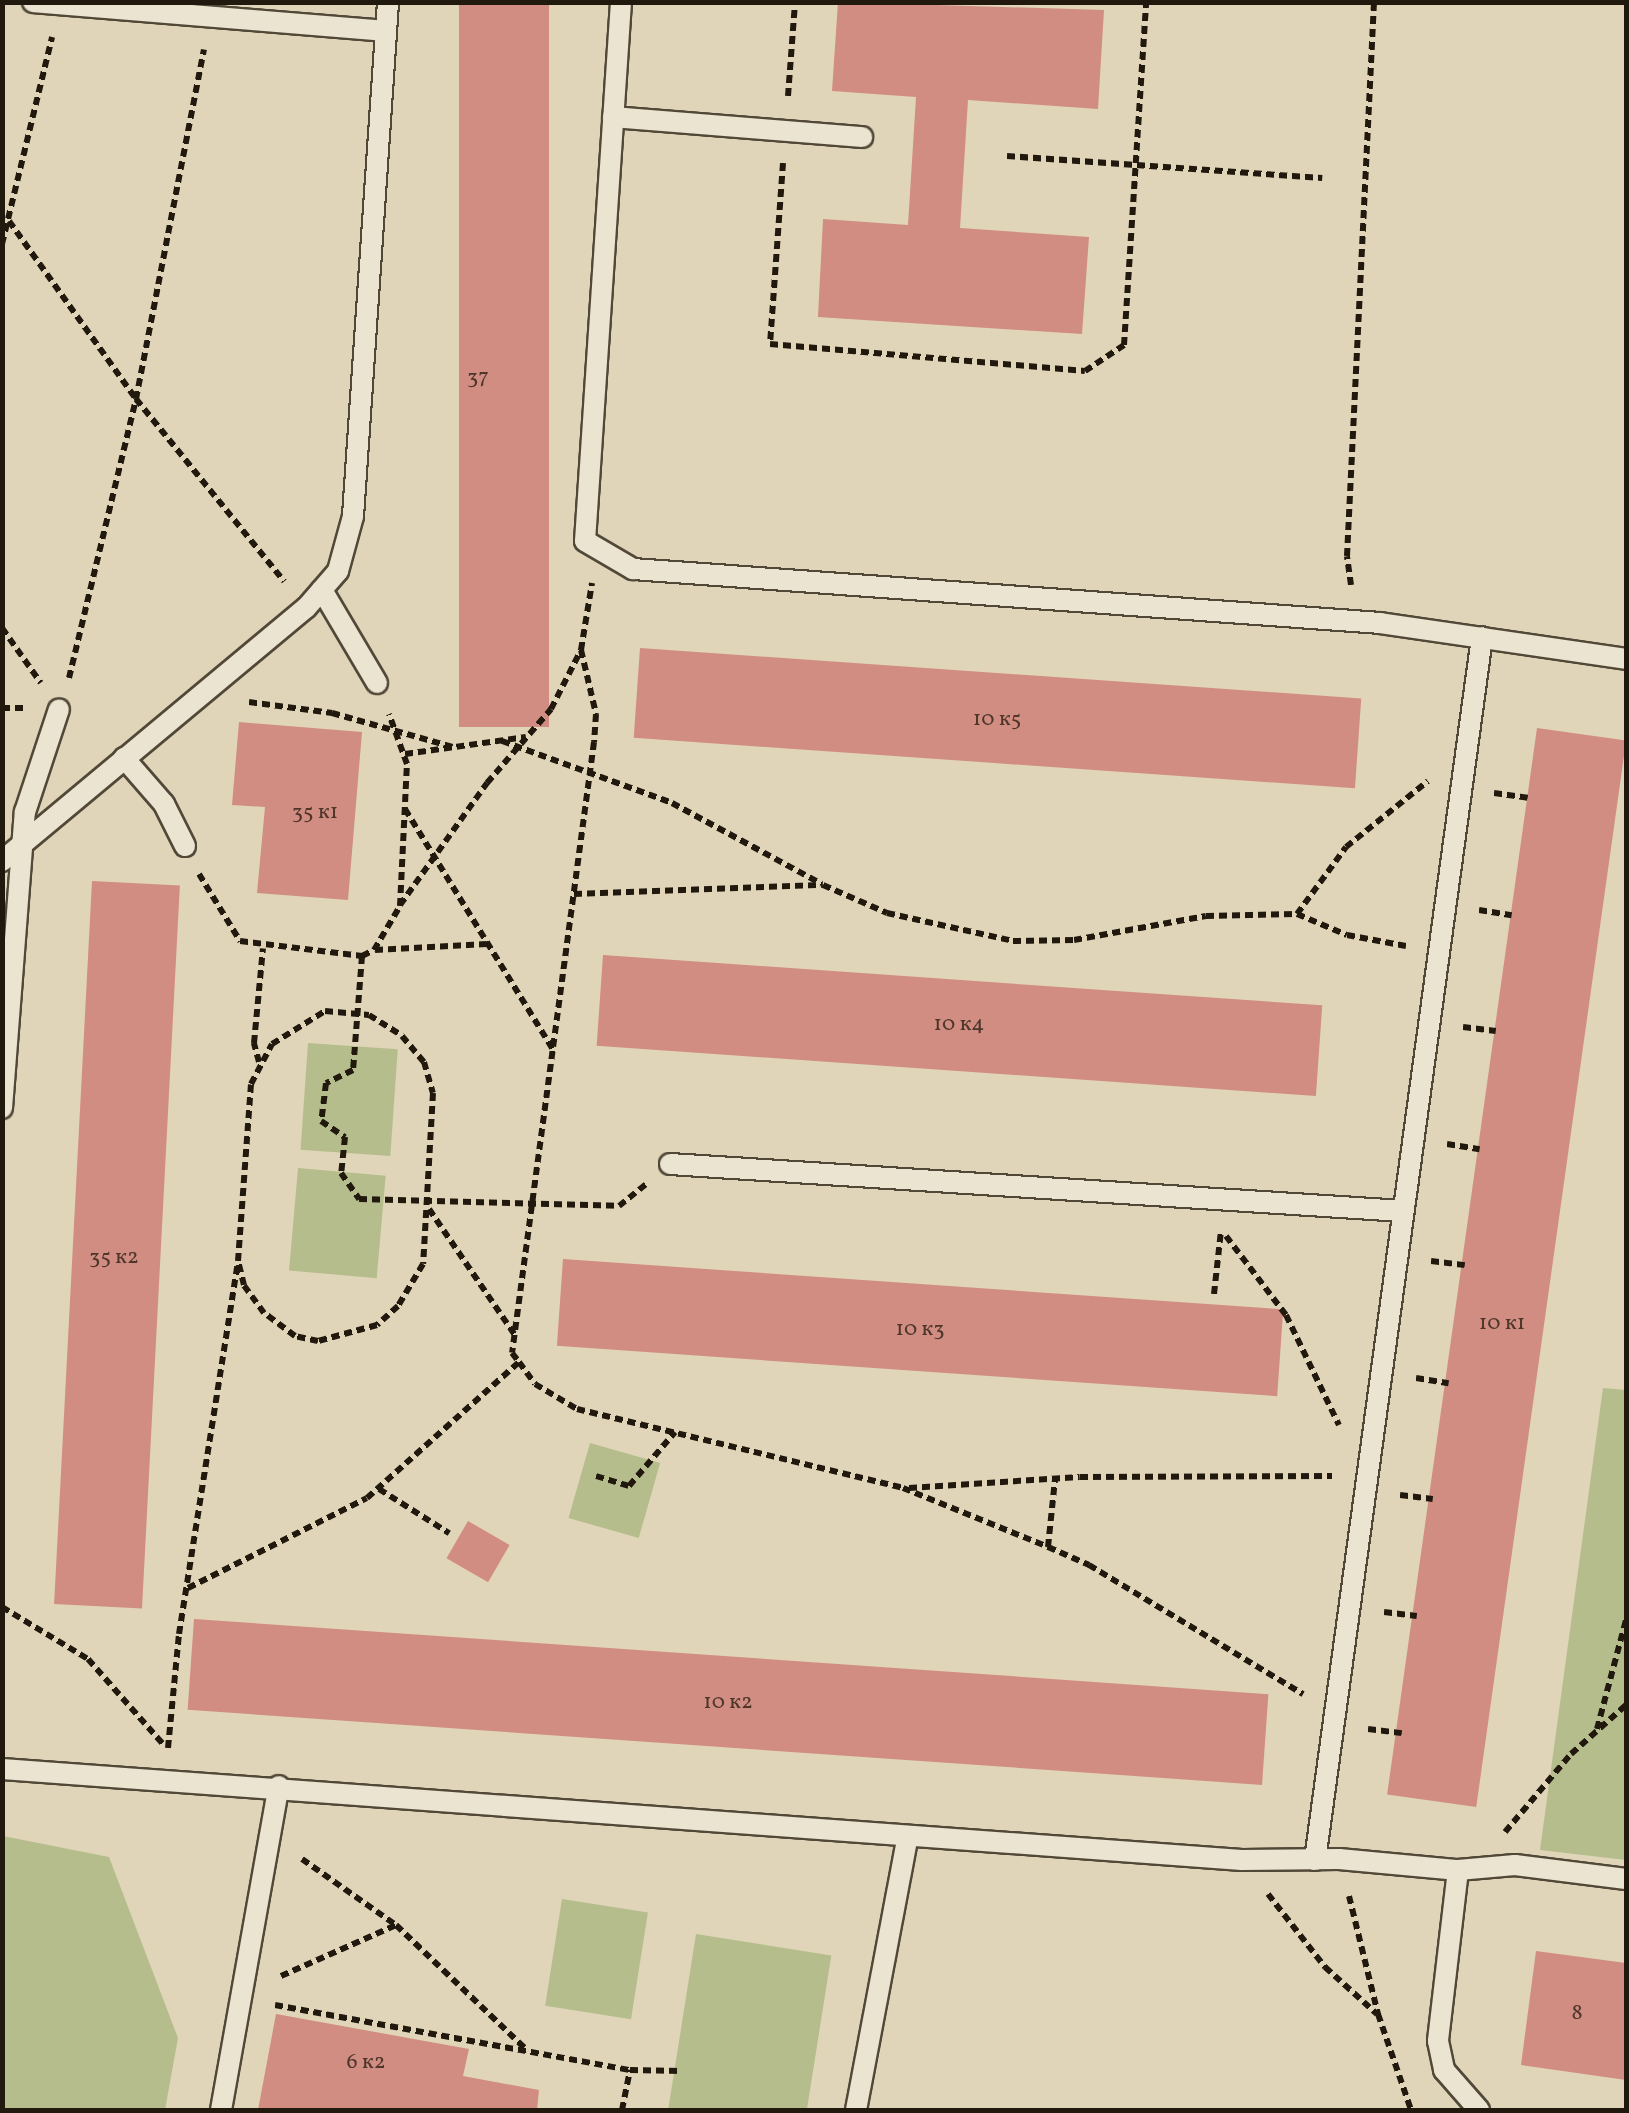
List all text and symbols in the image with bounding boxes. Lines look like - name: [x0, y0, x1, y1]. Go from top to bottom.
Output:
- house number: 37: [467, 365, 489, 391]
- house number: 10 к5: [973, 707, 1021, 733]
- house number: 35 к1: [292, 800, 338, 826]
- house number: 10 к4: [933, 1012, 985, 1038]
- house number: 35 к2: [89, 1245, 139, 1271]
- house number: 10 к1: [1479, 1311, 1525, 1337]
- house number: 10 к3: [895, 1317, 945, 1343]
- house number: 10 к2: [703, 1690, 753, 1716]
- house number: 8: [1571, 2001, 1583, 2027]
- house number: 6 к2: [346, 2050, 386, 2076]

